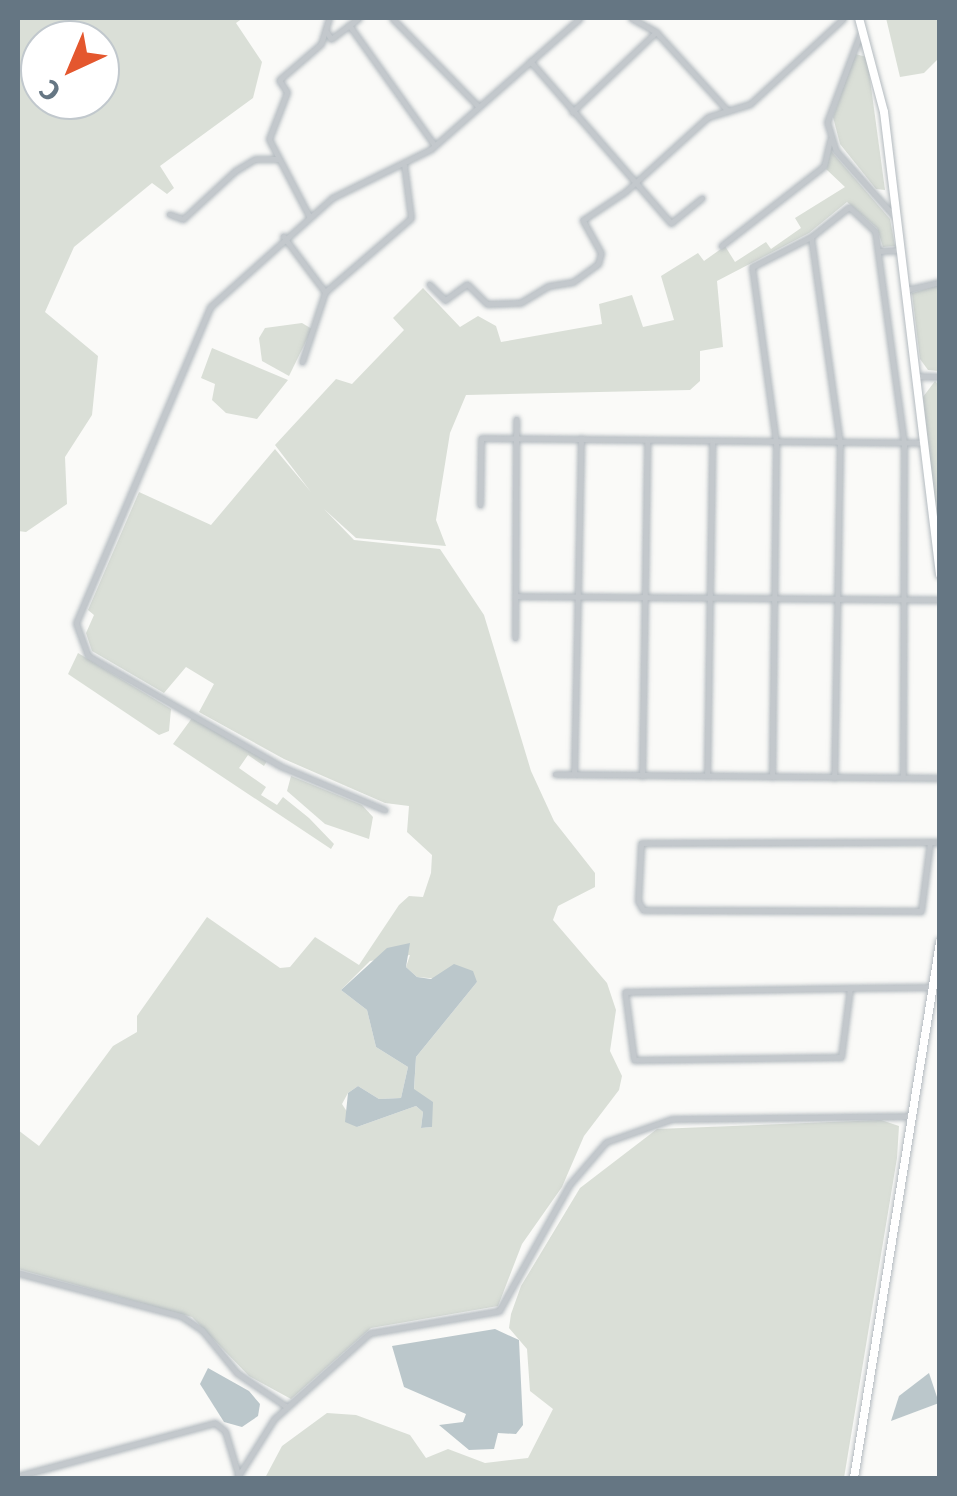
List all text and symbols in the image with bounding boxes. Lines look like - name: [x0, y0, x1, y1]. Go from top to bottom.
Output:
- north arrow: [20, 20, 120, 120]
- text: С: [33, 73, 67, 108]

